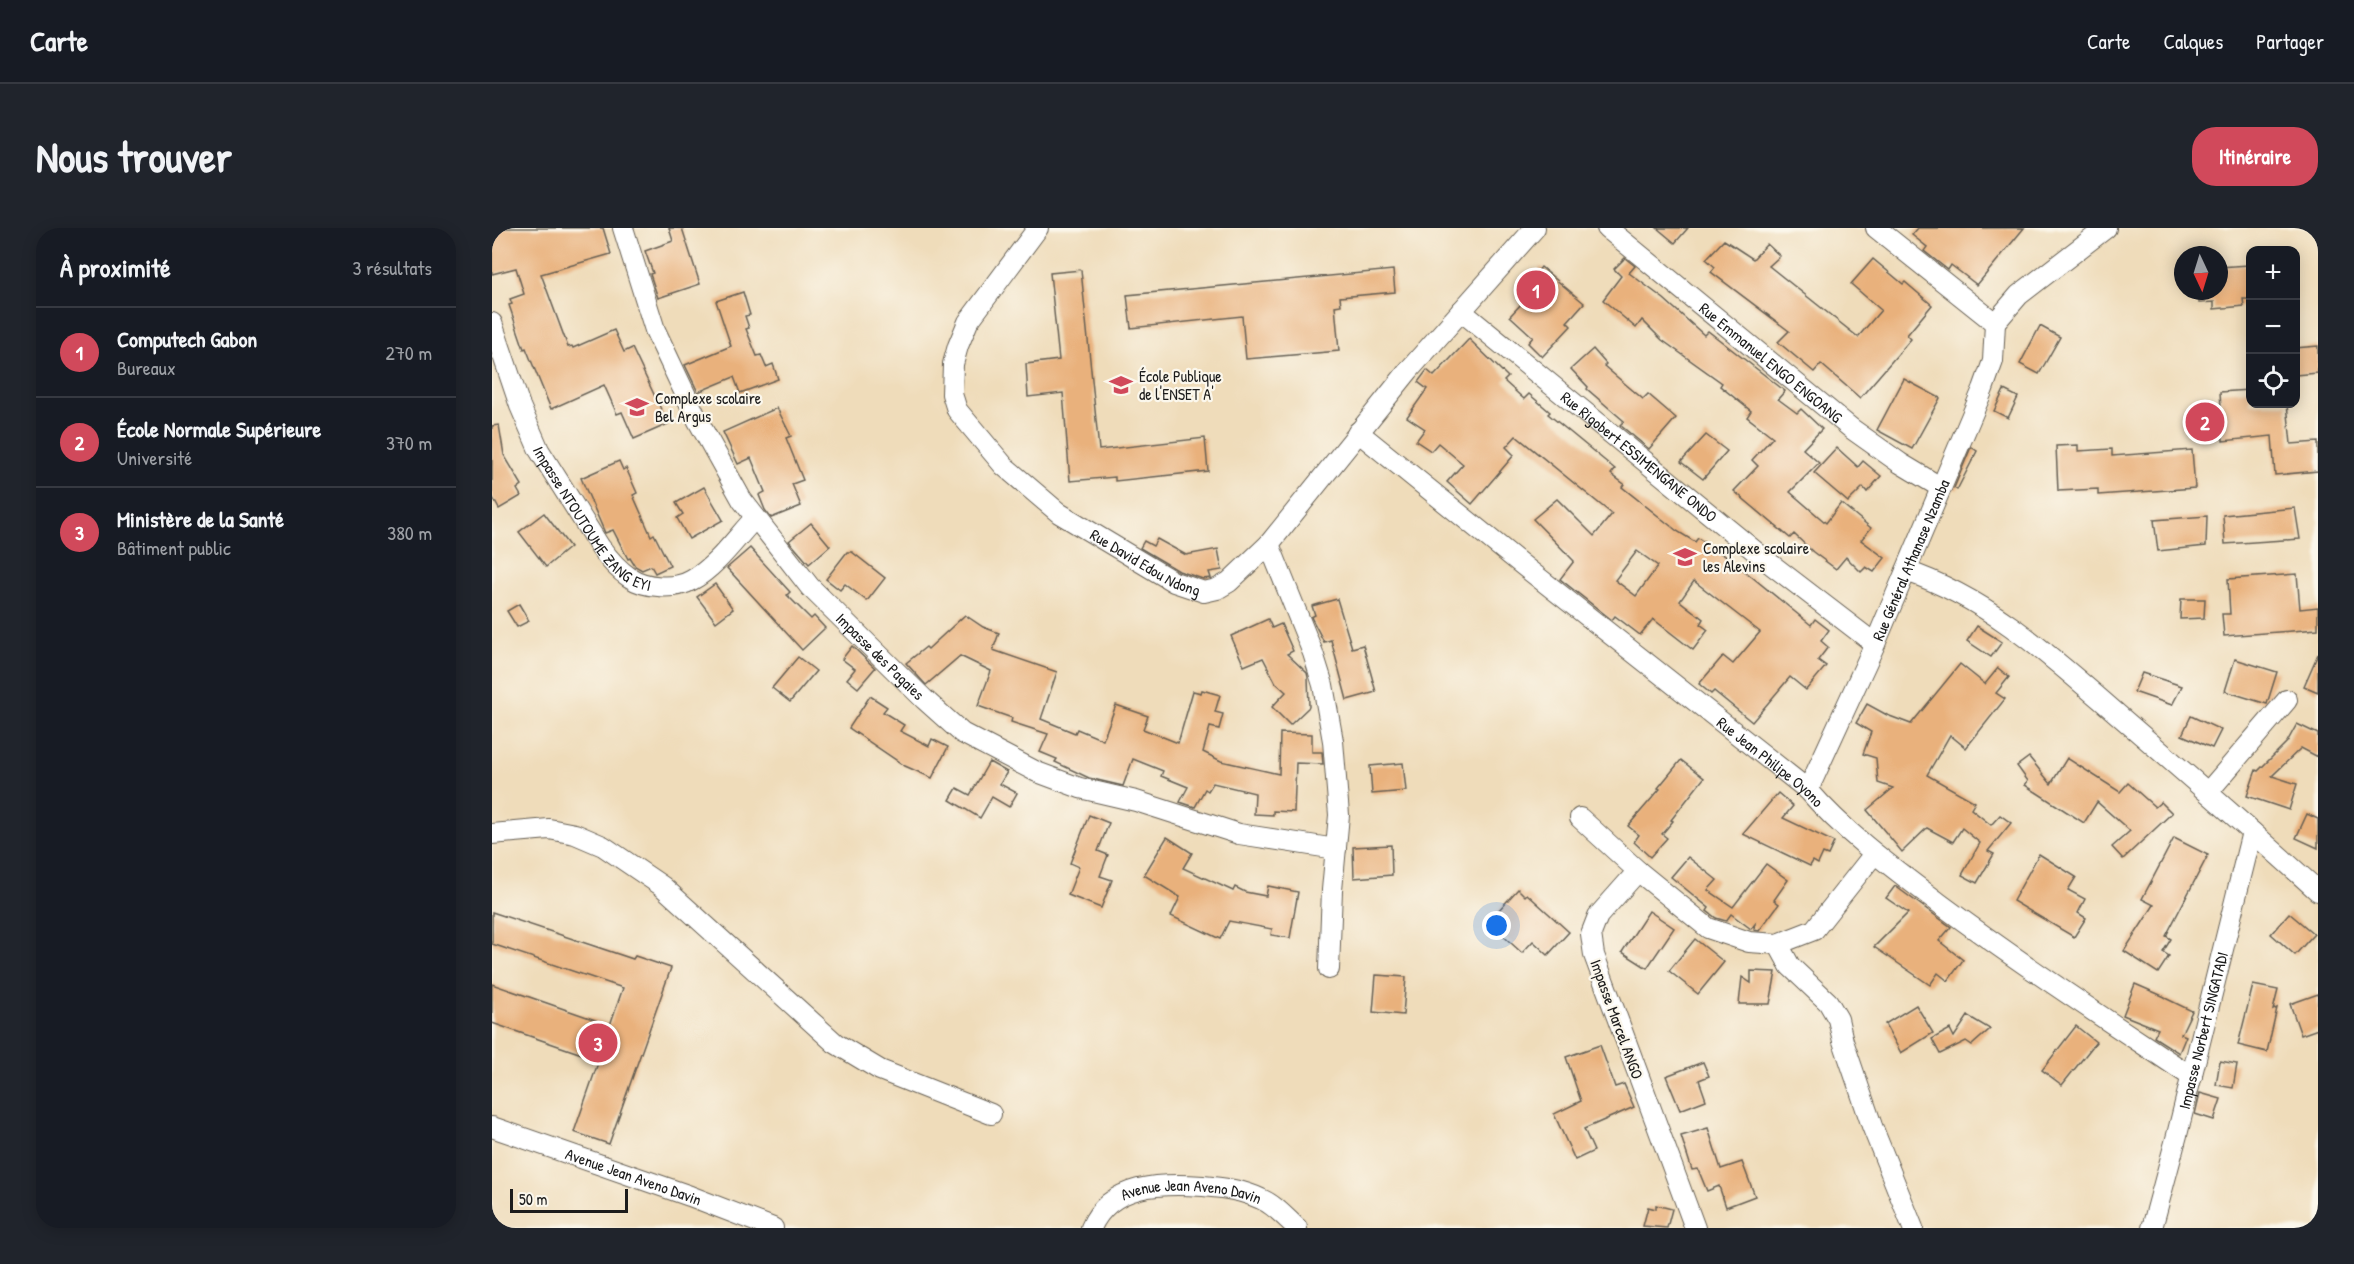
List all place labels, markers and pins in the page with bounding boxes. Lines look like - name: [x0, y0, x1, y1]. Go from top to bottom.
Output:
- pin: 1: [1516, 268, 1556, 312]
- place label: École Publique de l'ENSET A': [1139, 365, 1222, 405]
- school or university icon: École Publique de l'ENSET A': [1108, 372, 1134, 398]
- place label: Complexe scolaire Bel Argus: [655, 387, 762, 427]
- school or university icon: Complexe scolaire Bel Argus: [624, 394, 650, 420]
- pin: 2: [2186, 400, 2224, 444]
- place label: Complexe scolaire les Alevins: [1703, 537, 1810, 577]
- school or university icon: Complexe scolaire les Alevins: [1672, 544, 1698, 570]
- pin: 3: [578, 1020, 618, 1066]

